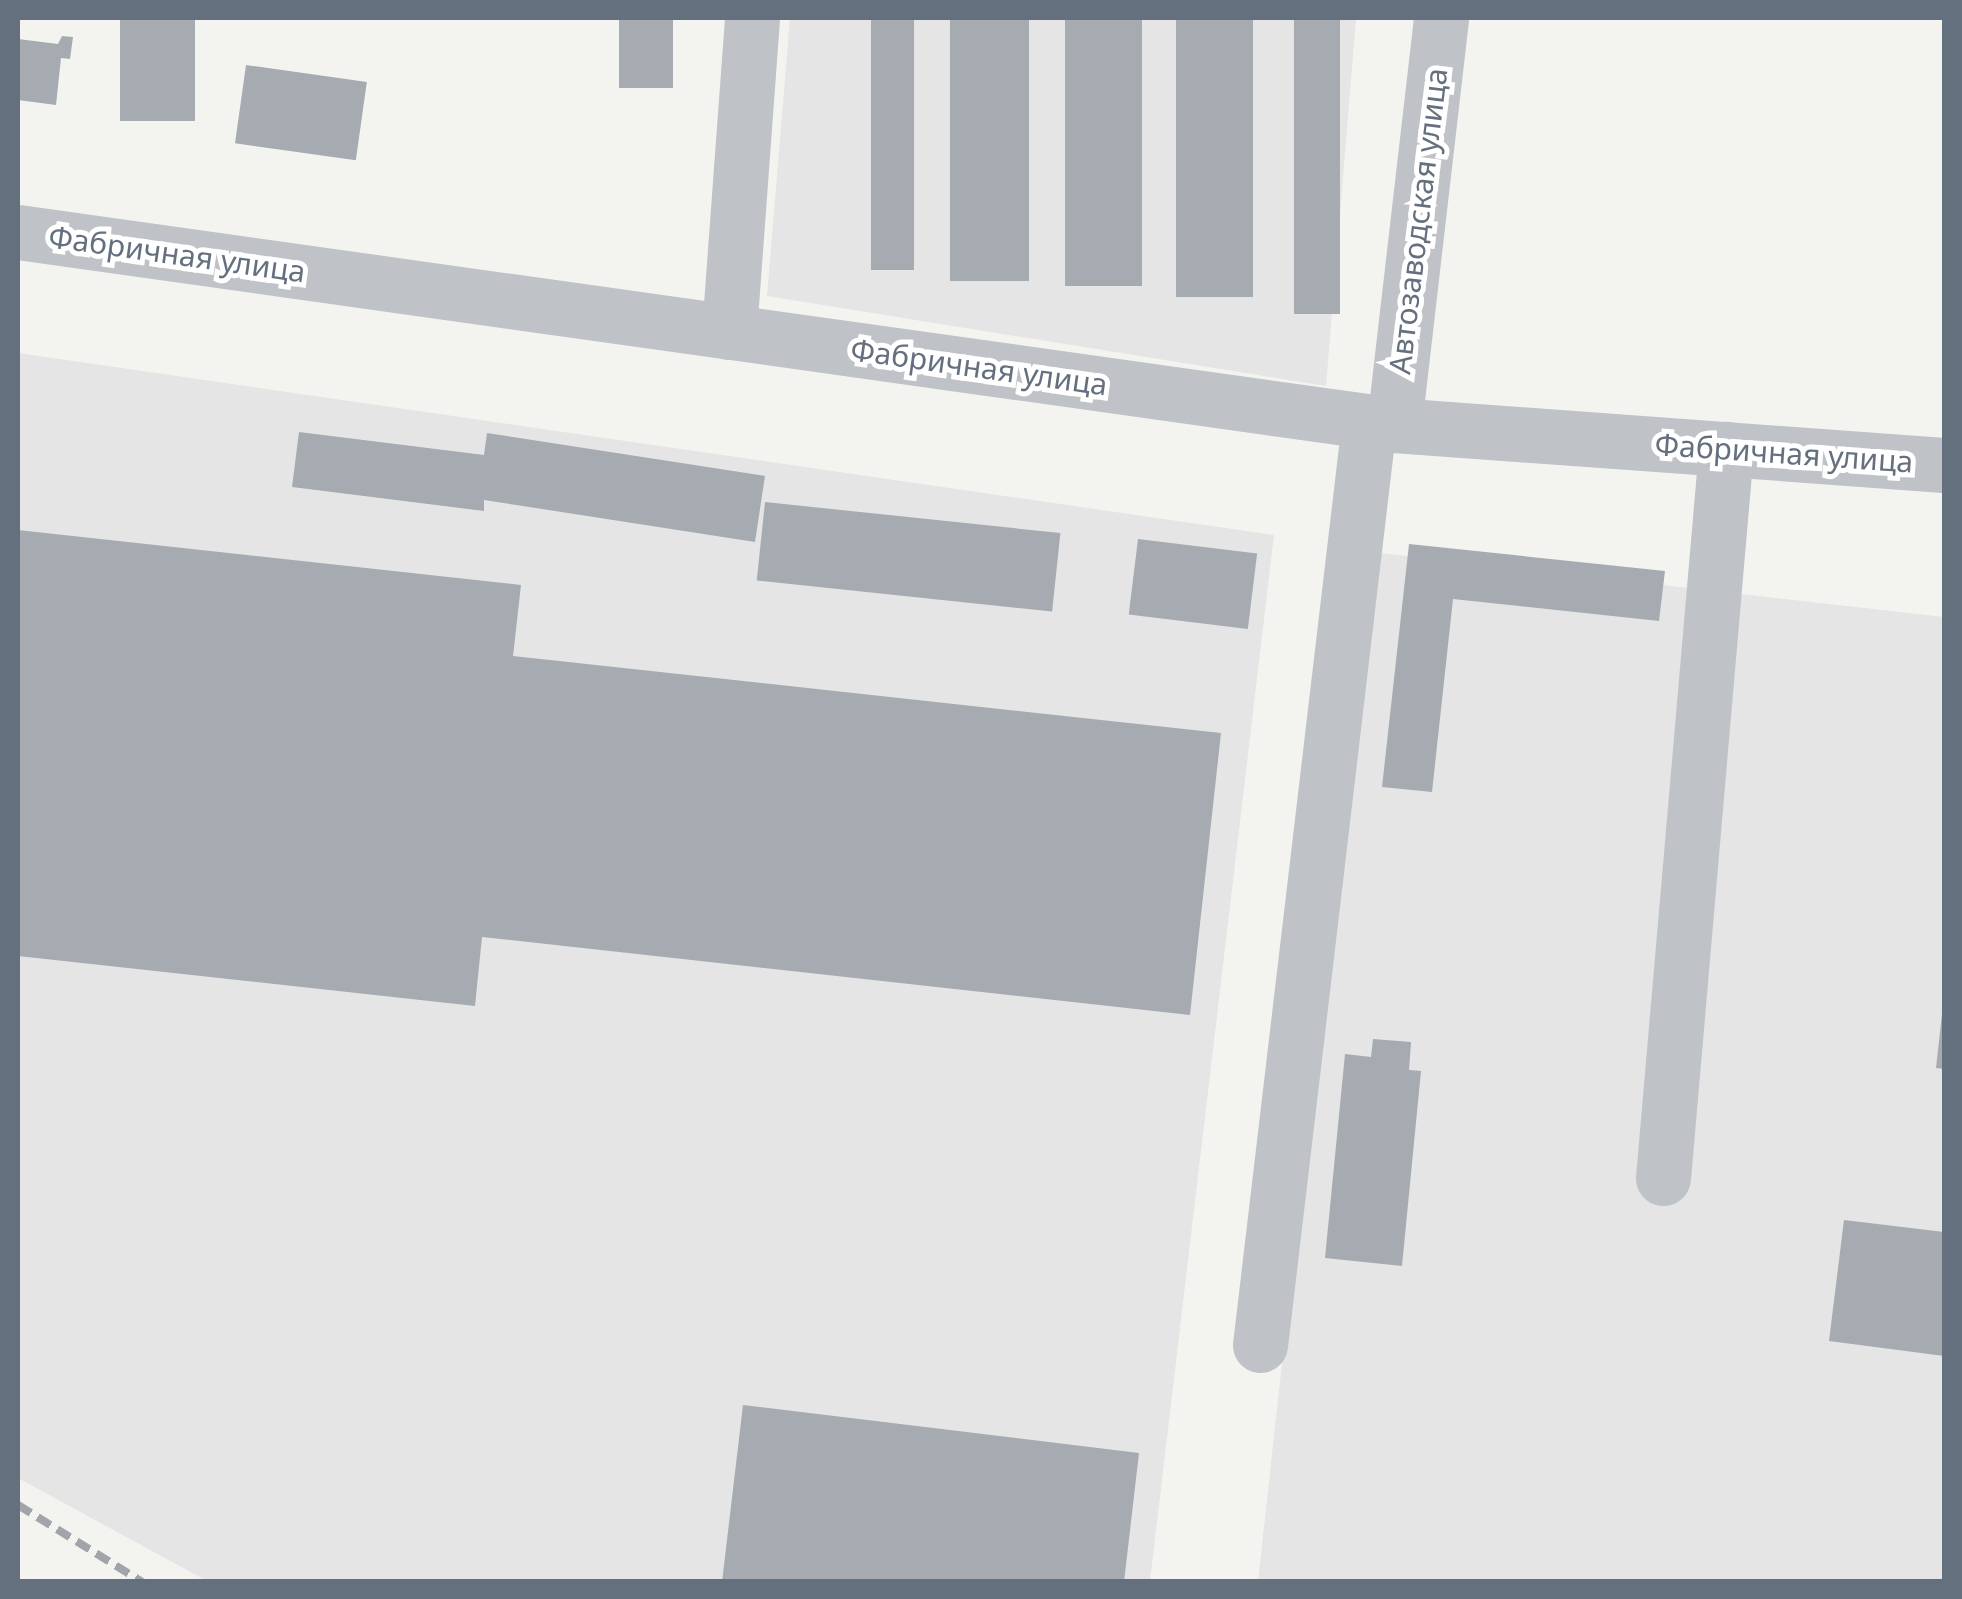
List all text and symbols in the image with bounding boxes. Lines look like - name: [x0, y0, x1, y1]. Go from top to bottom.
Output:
- street label: Автозаводская улица: [1381, 66, 1455, 376]
- street label: Фабричная улица: [46, 218, 308, 290]
- street label: Фабричная улица: [848, 331, 1110, 403]
- street label: Фабричная улица: [1654, 426, 1914, 480]

